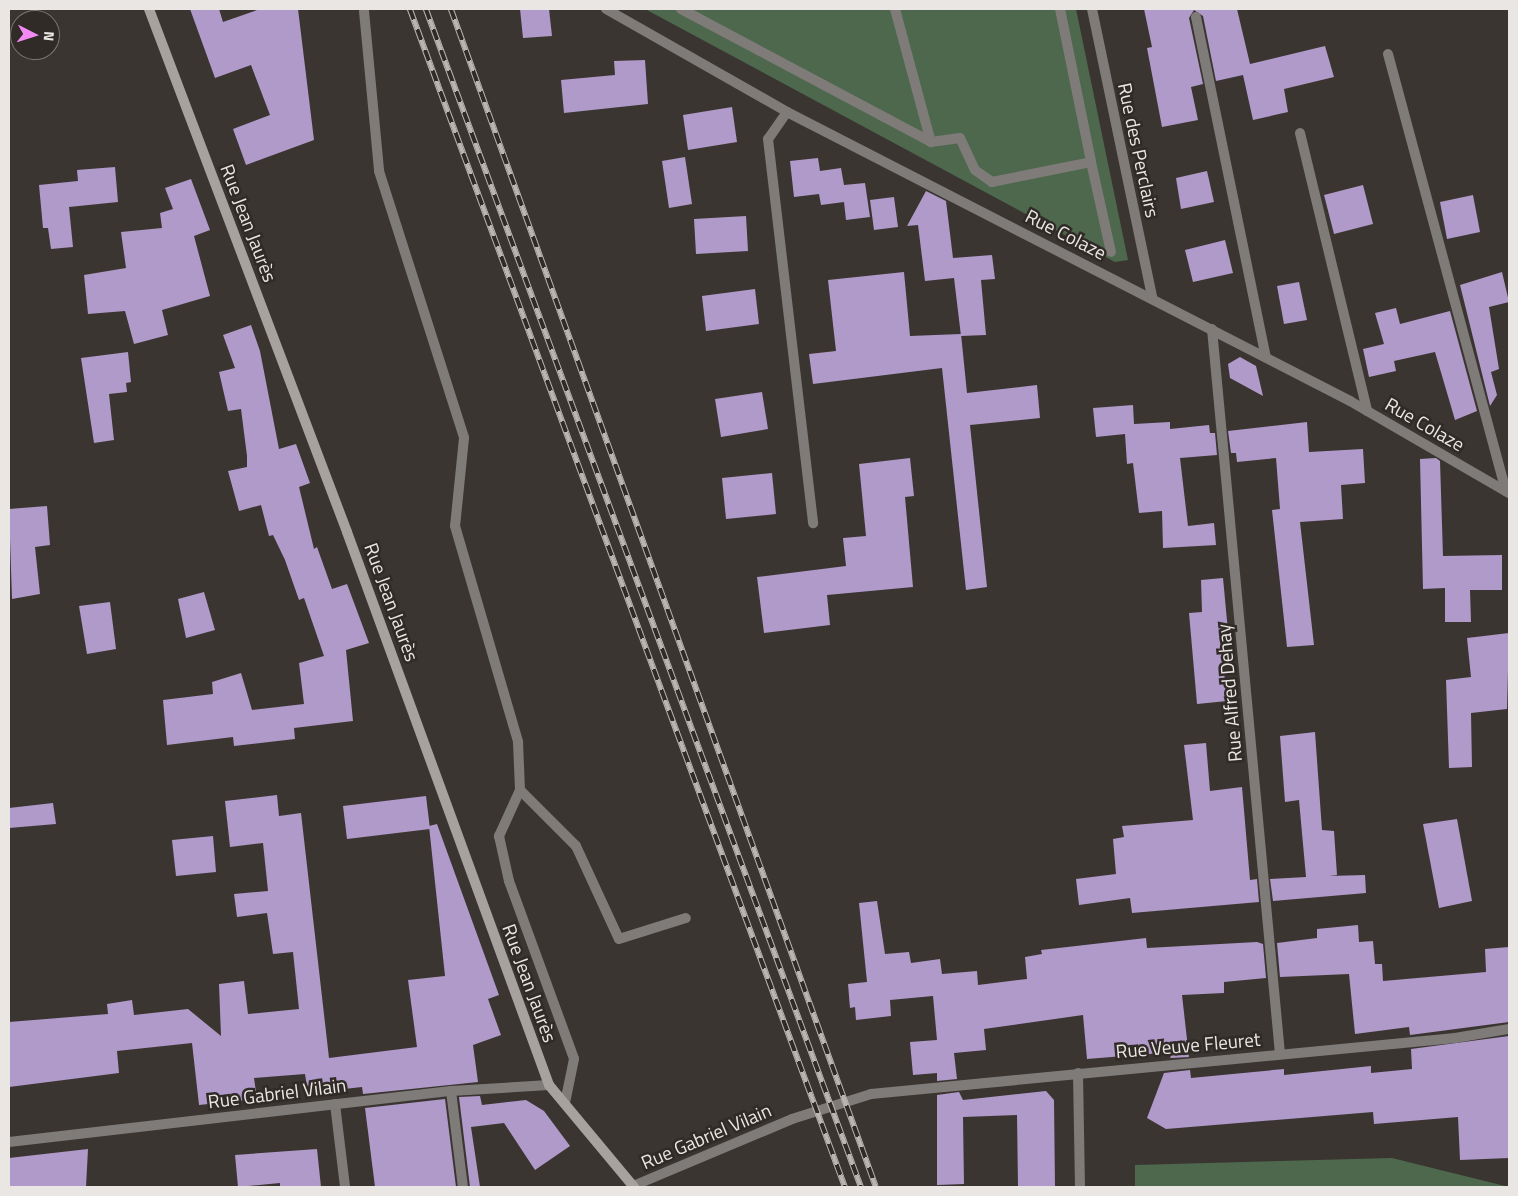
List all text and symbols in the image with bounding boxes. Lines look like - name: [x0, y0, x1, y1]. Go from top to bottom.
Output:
- north arrow: [10, 10, 60, 60]
- text: N: [39, 31, 60, 42]
- street label: Rue des Perclairs: [1114, 81, 1164, 219]
- street label: Rue Jean Jaurès: [216, 161, 282, 285]
- street label: Rue Colaze: [1022, 204, 1110, 264]
- street label: Rue Colaze: [1381, 392, 1469, 456]
- street label: Rue Jean Jaurès: [360, 540, 424, 664]
- street label: Rue Alfred Dehay: [1212, 623, 1246, 763]
- street label: Rue Jean Jaurès: [498, 921, 562, 1045]
- street label: Rue Veuve Fleuret: [1115, 1027, 1261, 1063]
- street label: Rue Gabriel Vilain: [207, 1073, 347, 1113]
- street label: Rue Gabriel Vilain: [638, 1098, 774, 1174]

